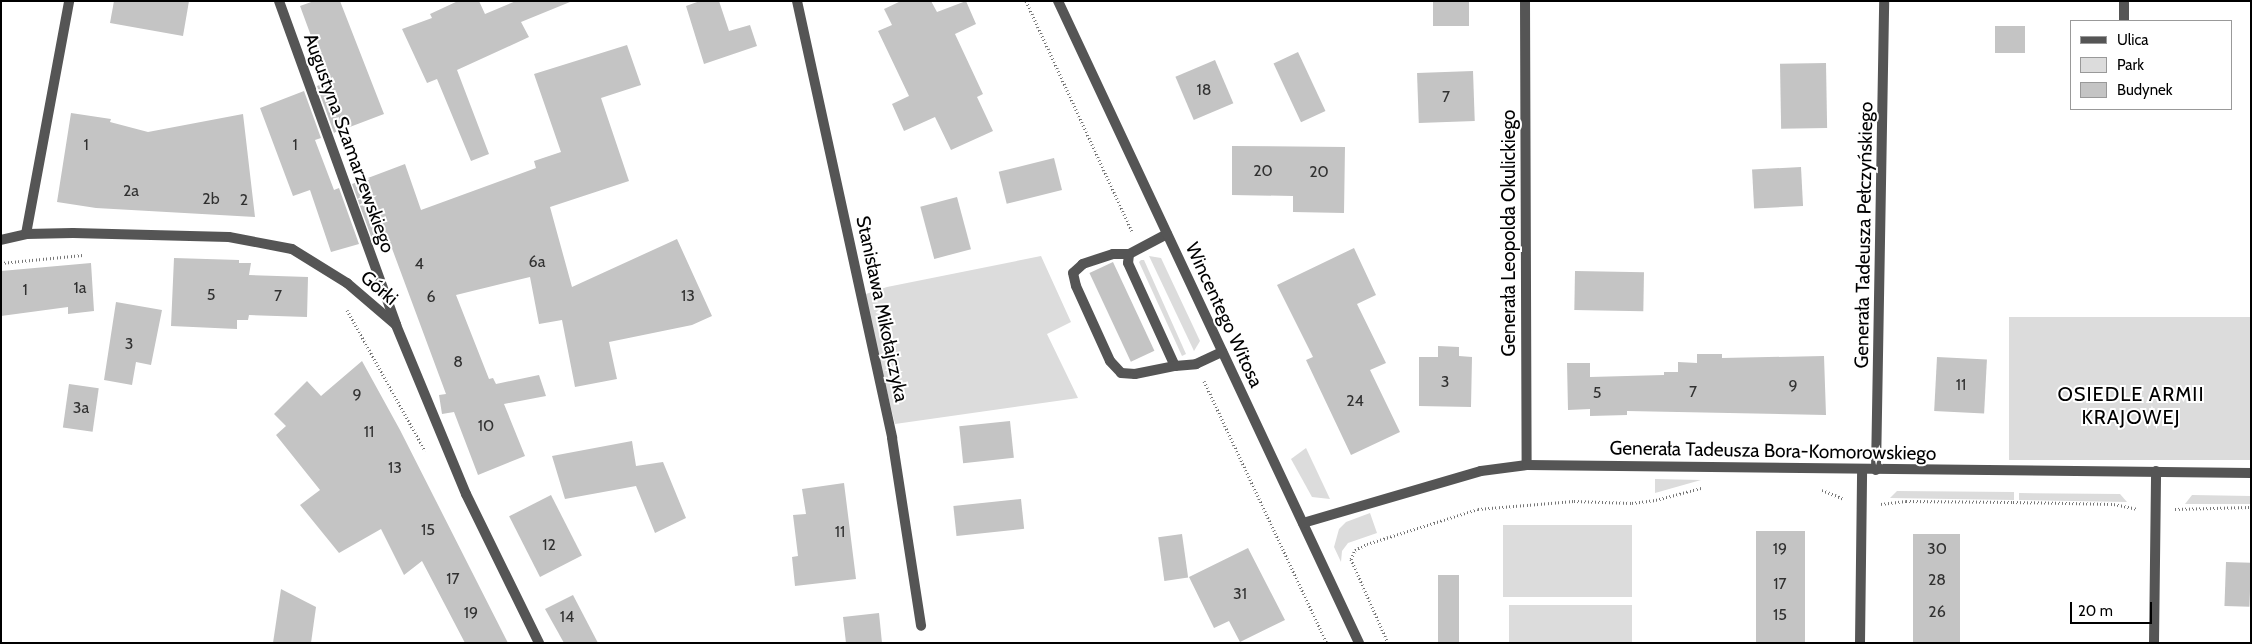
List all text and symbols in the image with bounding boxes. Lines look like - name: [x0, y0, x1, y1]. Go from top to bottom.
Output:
- legend: [2070, 20, 2232, 110]
- street label: Augustyna Szamarzewskiego: [299, 30, 399, 256]
- text: Ulica: [2117, 31, 2148, 49]
- text: Park: [2117, 56, 2144, 74]
- house number: 18: [1197, 80, 1211, 100]
- text: Budynek: [2117, 81, 2172, 99]
- house number: 7: [1442, 87, 1450, 107]
- street label: Generała Tadeusza Pełczyńskiego: [1850, 101, 1878, 369]
- street label: Generała Leopolda Okulickiego: [1498, 110, 1520, 356]
- house number: 1: [83, 135, 89, 155]
- house number: 1: [292, 135, 298, 155]
- house number: 20: [1253, 161, 1273, 181]
- house number: 20: [1309, 162, 1329, 182]
- house number: 2a: [123, 181, 139, 201]
- house number: 2b: [202, 189, 220, 209]
- house number: 2: [240, 190, 248, 210]
- street label: Stanisława Mikołajczyka: [851, 214, 913, 404]
- street label: Wincentego Witosa: [1180, 239, 1268, 391]
- house number: 6a: [529, 252, 545, 272]
- house number: 4: [414, 254, 424, 274]
- street label: Górki: [356, 266, 402, 310]
- house number: 1a: [74, 278, 86, 298]
- house number: 1: [22, 280, 28, 300]
- house number: 5: [207, 285, 215, 305]
- house number: 7: [274, 286, 282, 306]
- house number: 13: [681, 286, 695, 306]
- house number: 6: [426, 287, 436, 307]
- house number: 3: [125, 334, 133, 354]
- house number: 8: [453, 352, 463, 372]
- house number: 3: [1441, 372, 1449, 392]
- house number: 11: [1956, 375, 1966, 395]
- house number: 9: [1788, 376, 1798, 396]
- house number: 7: [1689, 382, 1697, 402]
- district label: OSIEDLE ARMII KRAJOWEJ: [2056, 382, 2206, 429]
- house number: 5: [1593, 383, 1601, 403]
- house number: 9: [352, 385, 362, 405]
- house number: 24: [1346, 391, 1364, 411]
- house number: 3a: [73, 398, 89, 418]
- house number: 10: [478, 416, 494, 436]
- house number: 11: [364, 422, 374, 442]
- street label: Generała Tadeusza Bora-Komorowskiego: [1610, 437, 1936, 465]
- house number: 13: [388, 458, 402, 478]
- house number: 15: [421, 520, 435, 540]
- house number: 11: [835, 522, 845, 542]
- house number: 12: [542, 535, 556, 555]
- house number: 19: [1773, 539, 1787, 559]
- house number: 30: [1927, 539, 1947, 559]
- house number: 17: [446, 569, 460, 589]
- house number: 28: [1928, 570, 1946, 590]
- house number: 17: [1773, 574, 1787, 594]
- house number: 31: [1233, 584, 1247, 604]
- scale bar: [2072, 592, 2154, 624]
- house number: 26: [1928, 602, 1946, 622]
- text: 20 m: [2078, 602, 2113, 620]
- house number: 19: [464, 603, 478, 623]
- house number: 15: [1773, 605, 1787, 625]
- house number: 14: [560, 607, 574, 627]

